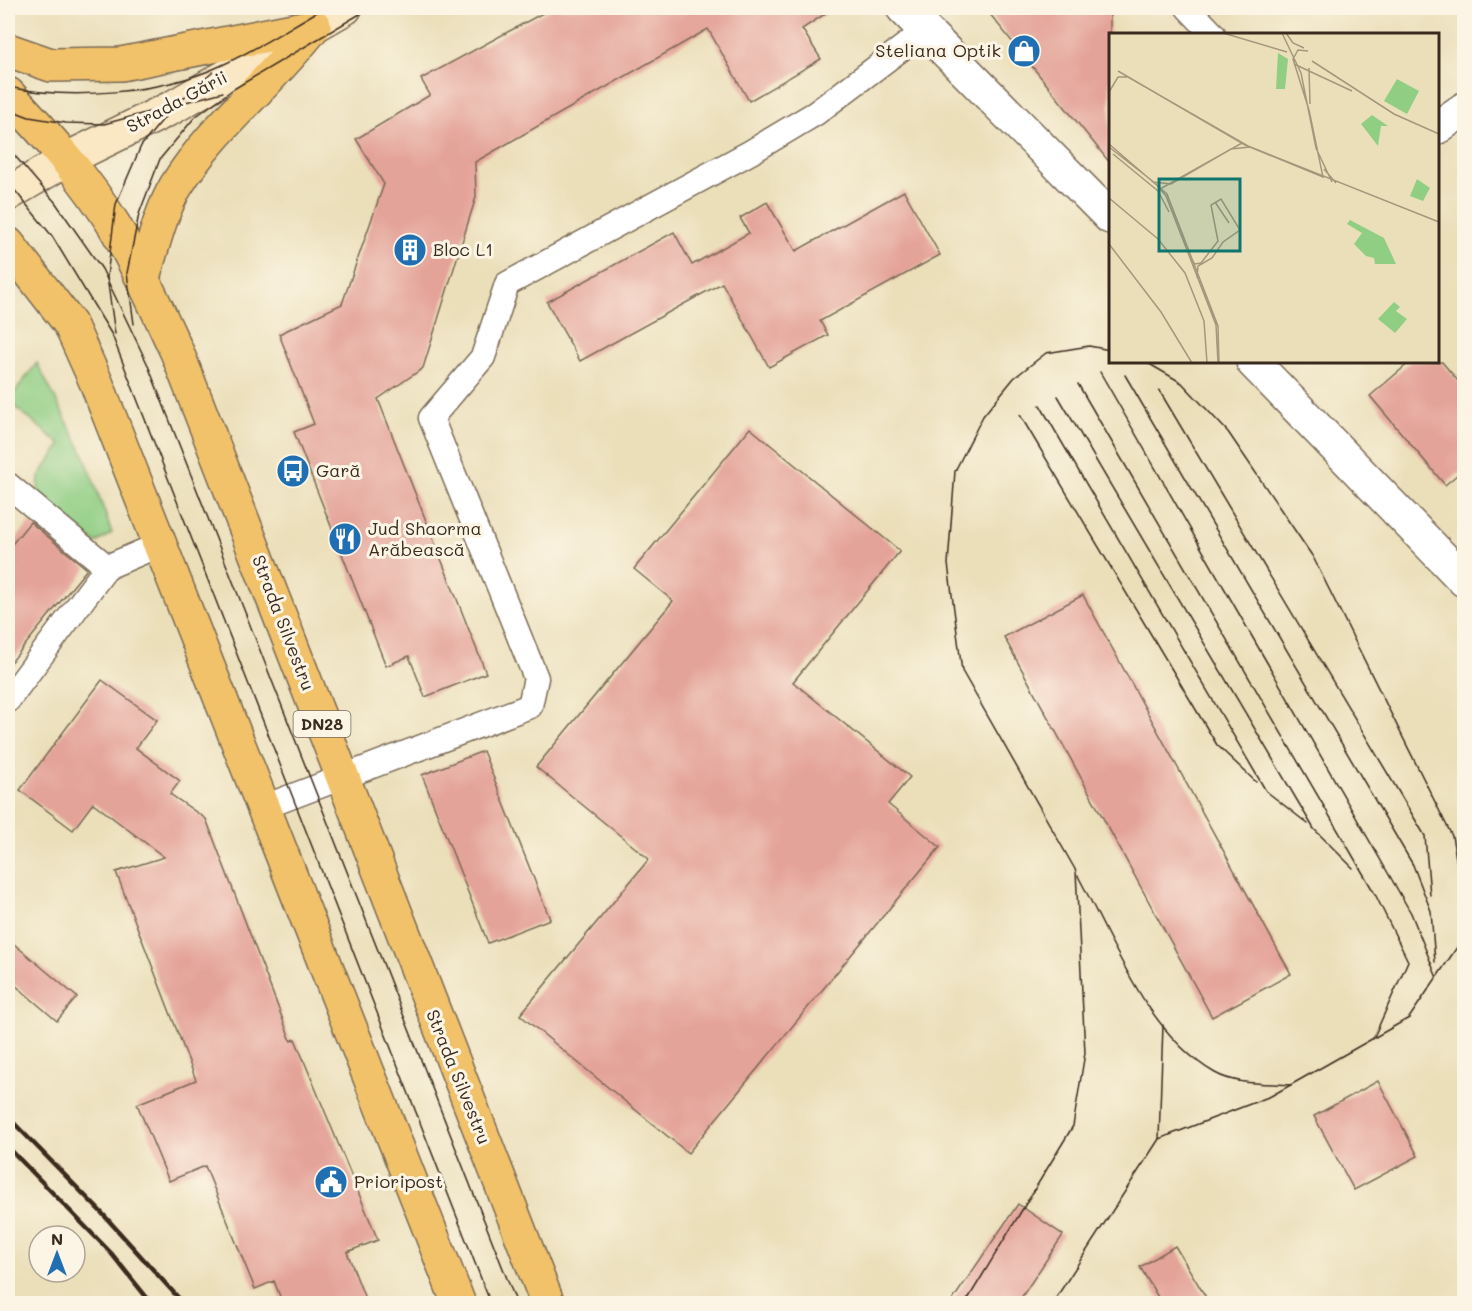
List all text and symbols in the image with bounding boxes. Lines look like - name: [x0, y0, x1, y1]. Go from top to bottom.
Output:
- shop icon: Steliana Optik: [1006, 33, 1042, 69]
- inset map: [1109, 33, 1439, 363]
- place label: Steliana Optik: [875, 38, 1001, 62]
- street label: Strada Gării: [122, 64, 231, 138]
- building icon: Bloc L1: [392, 232, 428, 268]
- place label: Bloc L1: [433, 237, 493, 261]
- bus stop icon: Gară: [275, 453, 311, 489]
- place label: Gară: [316, 458, 361, 482]
- place label: Jud Shaorma Arăbească: [368, 516, 482, 561]
- restaurant icon: Jud Shaorma Arăbească: [327, 521, 363, 557]
- street label: Strada Silvestru: [247, 552, 321, 694]
- road number: DN28: [294, 711, 350, 737]
- street label: Strada Silvestru: [421, 1006, 497, 1147]
- public building icon: Prioripost: [313, 1164, 349, 1200]
- place label: Prioripost: [354, 1169, 443, 1193]
- north arrow: [27, 1224, 87, 1284]
- text: N: [51, 1228, 63, 1249]

